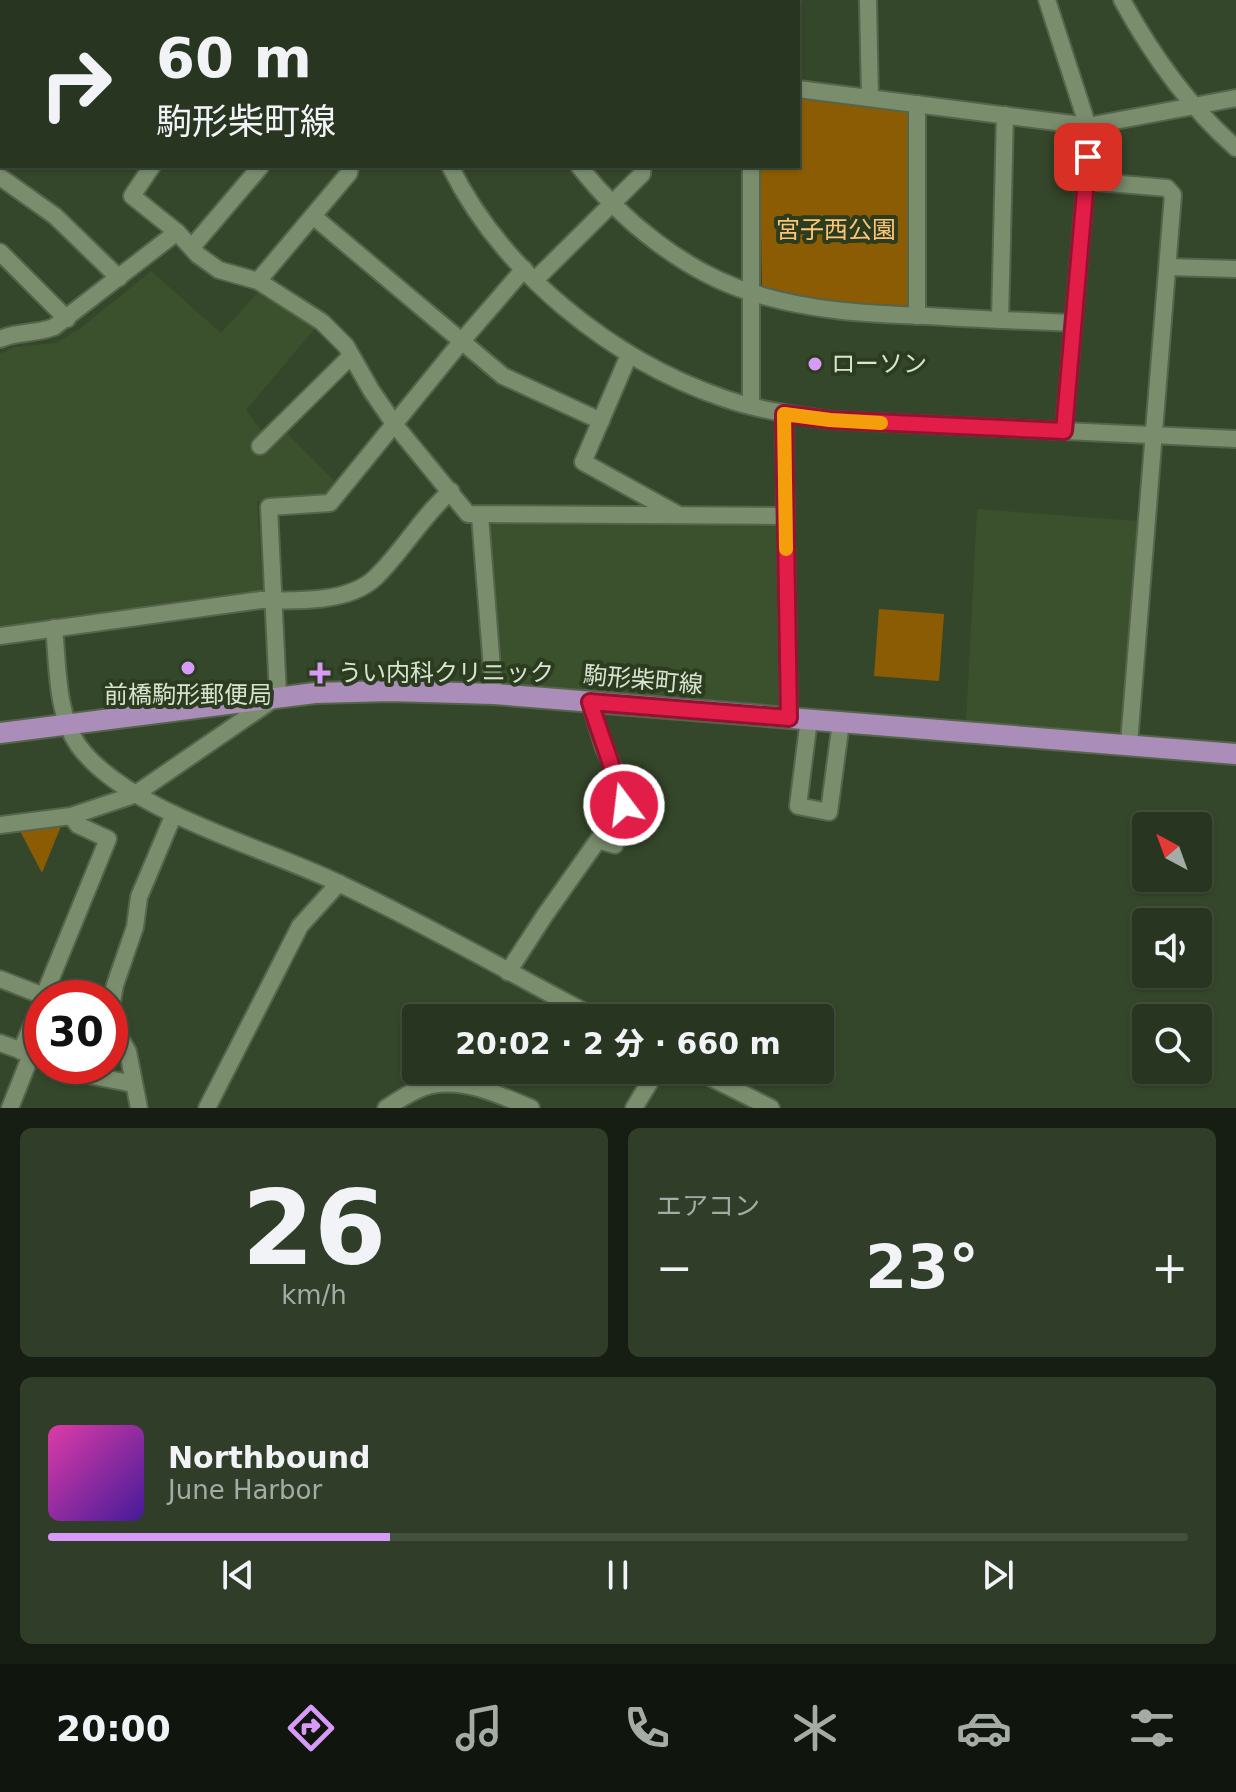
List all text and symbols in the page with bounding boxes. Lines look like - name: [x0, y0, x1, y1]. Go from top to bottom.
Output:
- text: 60 m: [156, 25, 312, 90]
- icon: right: [24, 32, 128, 136]
- text: 駒形柴町線: [156, 101, 336, 142]
- pin: [1054, 123, 1122, 191]
- icon: arrive: [1066, 135, 1110, 179]
- park label: 宮子西公園: [776, 216, 896, 244]
- place label: ローソン: [831, 350, 927, 378]
- marker: ローソン: [806, 355, 824, 373]
- marker: 前橋駒形郵便局: [179, 659, 197, 677]
- place label: うい内科クリニック: [338, 659, 554, 687]
- street label: 駒形柴町線: [582, 661, 704, 699]
- marker: うい内科クリニック: [309, 662, 331, 684]
- place label: 前橋駒形郵便局: [104, 681, 272, 709]
- position arrow: [582, 763, 666, 847]
- north arrow: [1132, 812, 1212, 892]
- map controls: [1132, 812, 1212, 1084]
- button: sound: [1132, 908, 1212, 988]
- speed limit sign: 30: [24, 980, 128, 1084]
- button: search: [1132, 1004, 1212, 1084]
- text: 20:02 · 2 分 · 660 m: [455, 1026, 781, 1061]
- text: 26: [242, 1167, 386, 1289]
- text: エアコン: [656, 1191, 760, 1221]
- text: 23°: [865, 1232, 979, 1302]
- text: −: [656, 1242, 693, 1293]
- text: +: [1151, 1242, 1188, 1293]
- text: km/h: [281, 1280, 347, 1310]
- text: Northbound: [168, 1440, 371, 1475]
- text: June Harbor: [168, 1475, 322, 1505]
- icon: previous: [216, 1553, 260, 1597]
- icon: pause: [596, 1553, 640, 1597]
- icon: next: [976, 1553, 1020, 1597]
- icon: directions: [283, 1700, 339, 1756]
- icon: music: [451, 1700, 507, 1756]
- icon: phone: [619, 1700, 675, 1756]
- icon: climate: [787, 1700, 843, 1756]
- icon: car: [956, 1700, 1012, 1756]
- icon: filters: [1124, 1700, 1180, 1756]
- text: 20:00: [56, 1708, 171, 1749]

